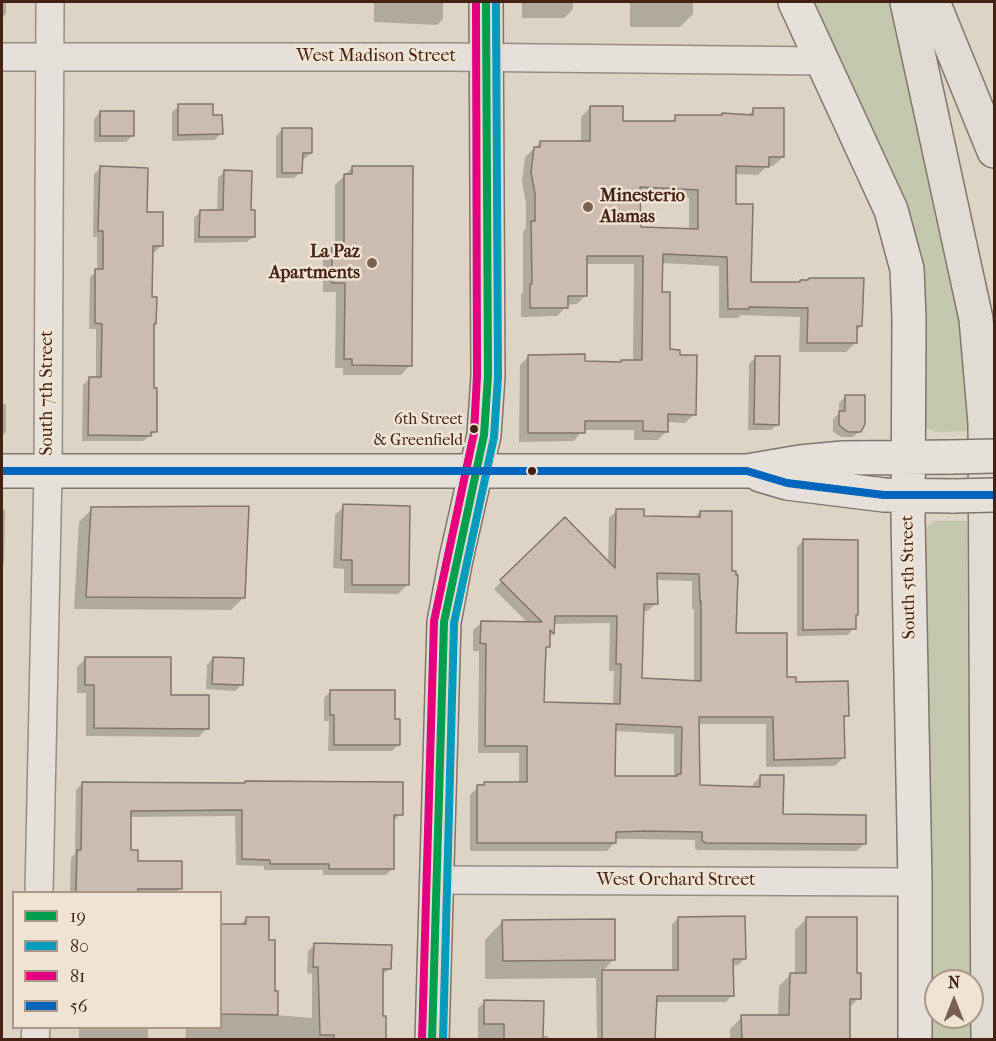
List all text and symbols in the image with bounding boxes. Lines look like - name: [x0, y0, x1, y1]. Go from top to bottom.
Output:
- street label: West Madison Street: [296, 46, 456, 68]
- place label: Minesterio Alamas: [600, 186, 685, 228]
- marker: Minesterio Alamas: [581, 200, 595, 214]
- place label: La Paz Apartments: [269, 242, 360, 284]
- marker: La Paz Apartments: [365, 256, 379, 270]
- street label: South 7th Street: [37, 330, 59, 456]
- place label: 6th Street & Greenfield: [373, 410, 463, 448]
- marker: 6th Street & Greenfield: [468, 423, 480, 435]
- unlabelled marker: [526, 465, 538, 477]
- street label: South 5th Street: [897, 515, 921, 639]
- street label: West Orchard Street: [596, 870, 756, 892]
- legend: [12, 891, 222, 1029]
- text: 19: [70, 906, 86, 927]
- text: 80: [70, 936, 89, 957]
- text: 81: [70, 966, 85, 987]
- north arrow: [924, 969, 984, 1029]
- text: N: [948, 973, 960, 992]
- text: 56: [70, 996, 88, 1017]

